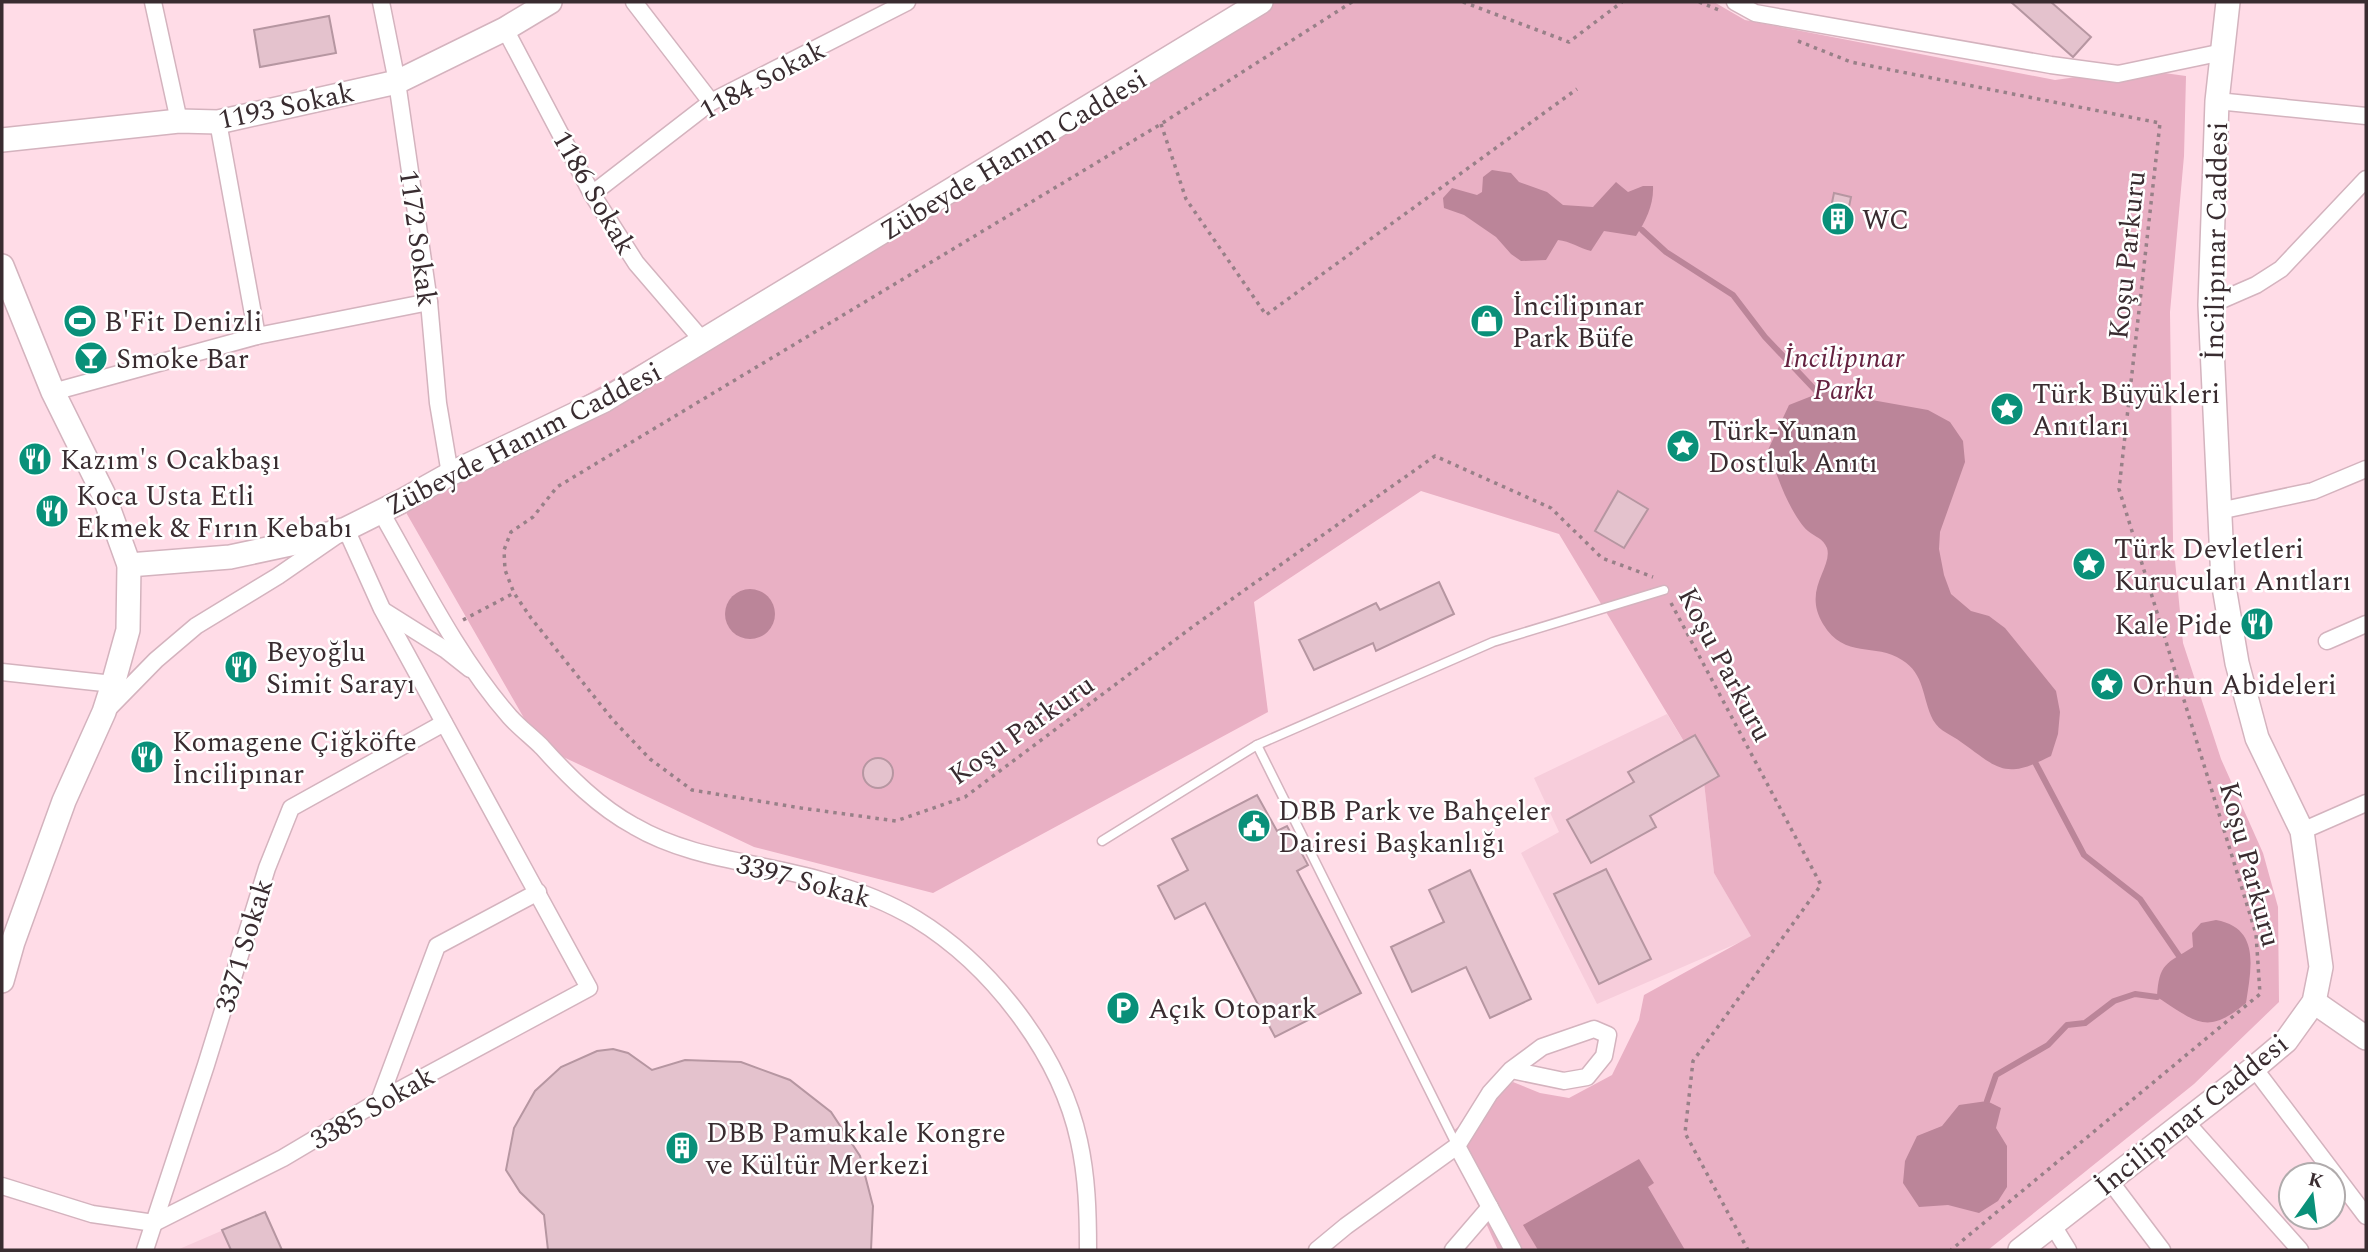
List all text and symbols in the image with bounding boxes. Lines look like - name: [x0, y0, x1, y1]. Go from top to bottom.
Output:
- street label: 1184 Sokak: [692, 29, 834, 132]
- street label: Zübeyde Hanım Caddesi: [872, 58, 1156, 252]
- street label: 1193 Sokak: [214, 71, 358, 142]
- street label: İncilipınar Caddesi: [2193, 121, 2240, 361]
- street label: 1186 Sokak: [541, 122, 647, 263]
- street label: 1172 Sokak: [387, 167, 448, 309]
- street label: Koşu Parkuru: [2097, 169, 2158, 342]
- place label: WC: [1862, 199, 1909, 242]
- building icon: WC: [1819, 200, 1857, 238]
- place label: İncilipınar Park Büfe: [1512, 285, 1644, 360]
- place label: B'Fit Denizli: [104, 301, 262, 344]
- sports icon: B'Fit Denizli: [61, 302, 99, 340]
- shop icon: İncilipınar Park Büfe: [1468, 302, 1506, 340]
- park label: İncilipınar Parkı: [1784, 337, 1905, 412]
- place label: Smoke Bar: [116, 338, 249, 381]
- bar icon: Smoke Bar: [72, 339, 110, 377]
- street label: Zübeyde Hanım Caddesi: [378, 351, 669, 528]
- place label: Türk Büyükleri Anıtları: [2032, 373, 2220, 448]
- place icon: Türk Büyükleri Anıtları: [1988, 390, 2026, 428]
- place label: Türk-Yunan Dostluk Anıtı: [1708, 410, 1878, 485]
- place icon: Türk-Yunan Dostluk Anıtı: [1664, 427, 1702, 465]
- place label: Kazım's Ocakbaşı: [60, 439, 280, 482]
- restaurant icon: Kazım's Ocakbaşı: [16, 440, 54, 478]
- place label: Koca Usta Etli Ekmek & Fırın Kebabı: [76, 475, 352, 550]
- restaurant icon: Koca Usta Etli Ekmek & Fırın Kebabı: [33, 492, 71, 530]
- place label: Türk Devletleri Kurucuları Anıtları: [2114, 528, 2351, 603]
- place icon: Türk Devletleri Kurucuları Anıtları: [2070, 545, 2108, 583]
- street label: Koşu Parkuru: [1666, 580, 1783, 750]
- place label: Kale Pide: [2114, 604, 2232, 647]
- restaurant icon: Kale Pide: [2238, 605, 2276, 643]
- place label: Beyoğlu Simit Sarayı: [266, 631, 416, 706]
- restaurant icon: Beyoğlu Simit Sarayı: [222, 648, 260, 686]
- street label: Koşu Parkuru: [940, 664, 1104, 796]
- place label: Orhun Abideleri: [2132, 664, 2337, 707]
- place icon: Orhun Abideleri: [2088, 665, 2126, 703]
- place label: Komagene Çiğköfte İncilipınar: [172, 721, 417, 796]
- restaurant icon: Komagene Çiğköfte İncilipınar: [128, 738, 166, 776]
- street label: Koşu Parkuru: [2207, 777, 2292, 952]
- place label: DBB Park ve Bahçeler Dairesi Başkanlığı: [1278, 790, 1550, 865]
- public building icon: DBB Park ve Bahçeler Dairesi Başkanlığı: [1235, 807, 1273, 845]
- street label: 3397 Sokak: [731, 843, 876, 920]
- street label: 3371 Sokak: [204, 873, 285, 1018]
- place label: Açık Otopark: [1148, 988, 1317, 1031]
- parking icon: Açık Otopark: [1104, 989, 1142, 1027]
- street label: İncilipınar Caddesi: [2086, 1023, 2298, 1207]
- street label: 3385 Sokak: [302, 1055, 443, 1161]
- place label: DBB Pamukkale Kongre ve Kültür Merkezi: [705, 1112, 1006, 1187]
- building icon: DBB Pamukkale Kongre ve Kültür Merkezi: [663, 1129, 701, 1167]
- north arrow: [2277, 1161, 2347, 1231]
- text: K: [2305, 1165, 2327, 1197]

